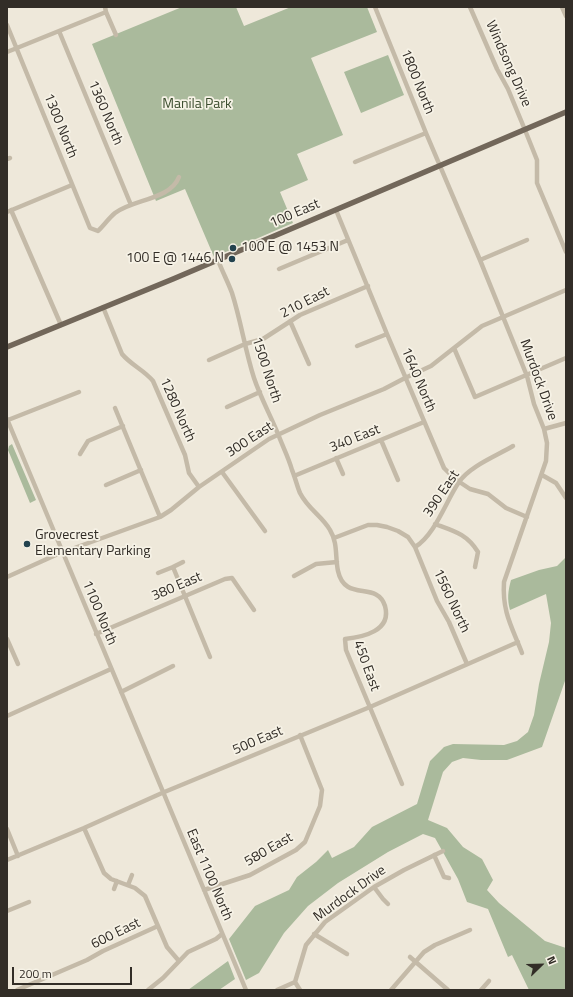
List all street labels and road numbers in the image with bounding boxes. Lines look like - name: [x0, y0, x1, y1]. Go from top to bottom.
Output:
- street label: Windsong Drive: [481, 18, 535, 110]
- street label: 1800 North: [396, 47, 438, 117]
- street label: 1360 North: [84, 78, 126, 148]
- street label: 1300 North: [39, 91, 81, 161]
- street label: 100 East: [267, 196, 323, 232]
- street label: 210 East: [278, 284, 332, 322]
- street label: 1500 North: [247, 335, 285, 405]
- street label: Murdock Drive: [516, 337, 560, 423]
- street label: 1640 North: [397, 345, 439, 415]
- street label: 1280 North: [155, 375, 199, 445]
- street label: 300 East: [223, 419, 277, 461]
- street label: 340 East: [327, 421, 383, 457]
- street label: 390 East: [420, 467, 464, 521]
- street label: 1560 North: [429, 566, 473, 636]
- street label: 380 East: [149, 569, 205, 605]
- street label: 1100 North: [78, 578, 120, 648]
- street label: 450 East: [349, 638, 383, 694]
- street label: 500 East: [230, 723, 286, 759]
- street label: East 1100 North: [182, 827, 236, 923]
- street label: 580 East: [242, 830, 296, 870]
- street label: Murdock Drive: [311, 862, 389, 926]
- street label: 600 East: [89, 915, 143, 953]

